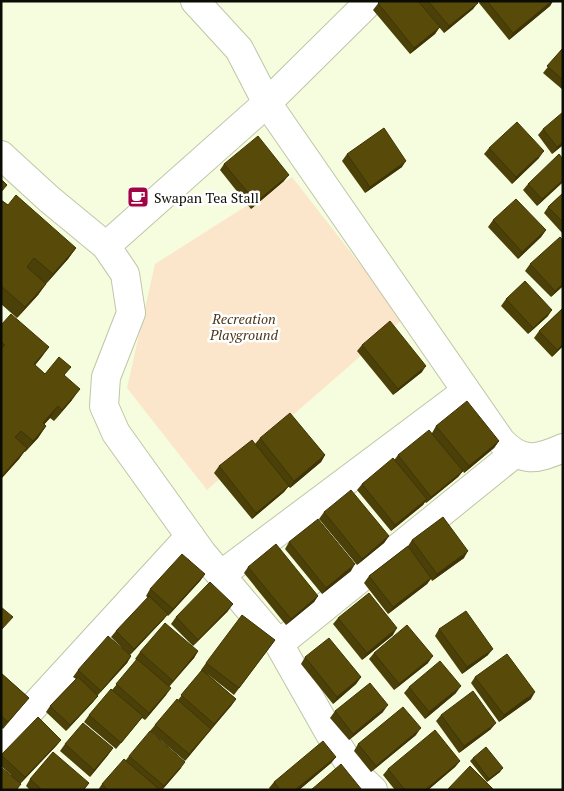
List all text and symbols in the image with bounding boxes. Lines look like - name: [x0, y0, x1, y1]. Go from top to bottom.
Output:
- cafe icon: Swapan Tea Stall: [126, 185, 150, 209]
- place label: Swapan Tea Stall: [154, 188, 259, 207]
- park label: Recreation Playground: [209, 309, 278, 344]

